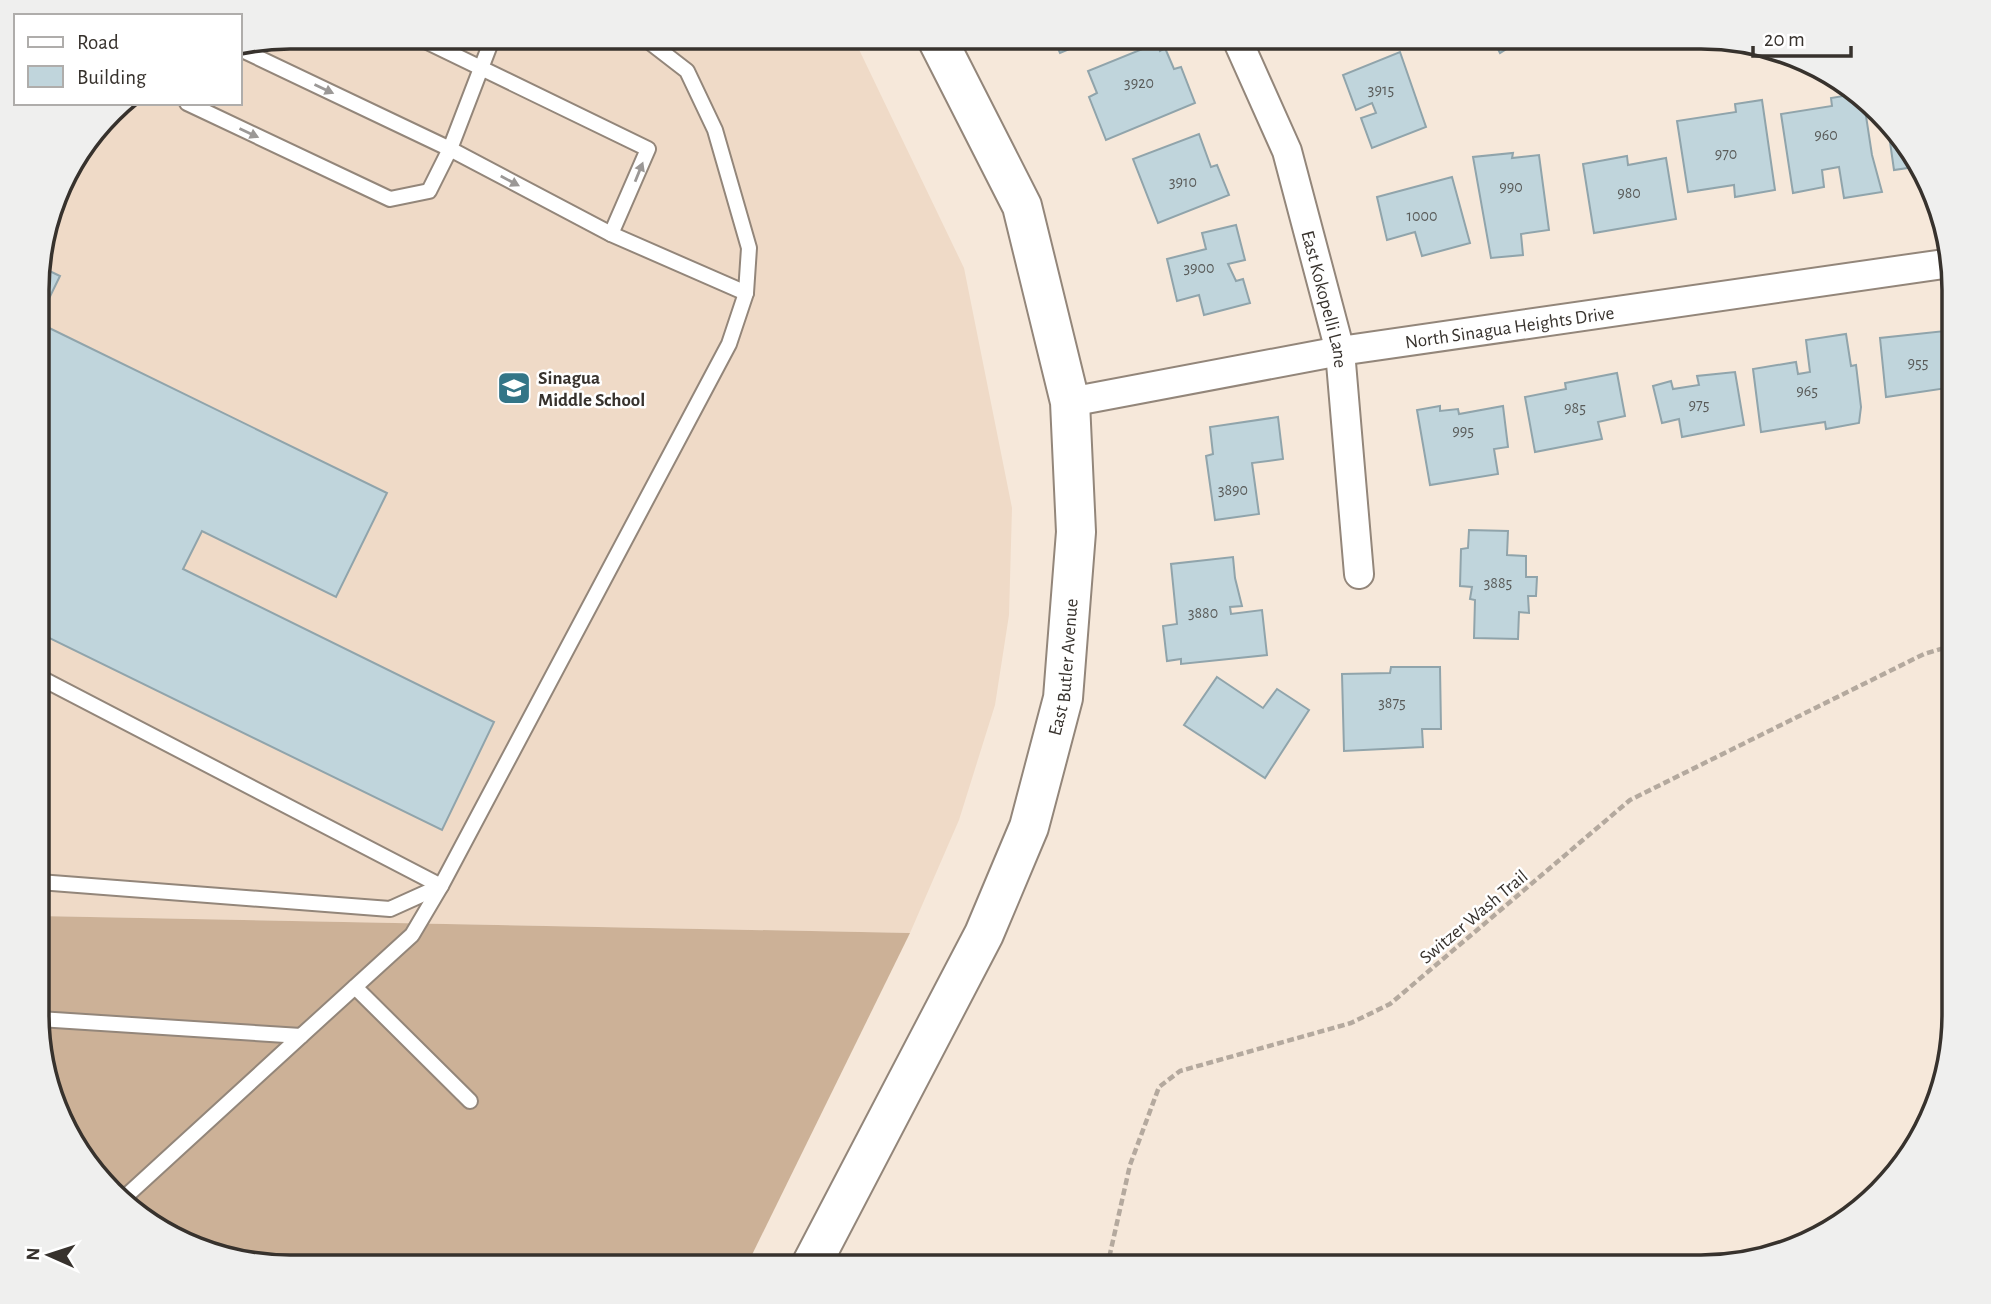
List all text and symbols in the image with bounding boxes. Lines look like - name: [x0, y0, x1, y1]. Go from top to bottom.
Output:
- legend: [14, 14, 242, 105]
- scale bar: [1753, 14, 1851, 58]
- text: 20 m: [1764, 29, 1805, 50]
- text: Road: [77, 32, 119, 53]
- text: Building: [77, 67, 147, 88]
- house number: 3920: [1124, 75, 1154, 91]
- house number: 3915: [1368, 82, 1394, 98]
- one-way arrow: [313, 84, 334, 95]
- one-way arrow: [239, 127, 259, 138]
- house number: 960: [1814, 127, 1838, 143]
- house number: 970: [1715, 146, 1737, 162]
- one-way arrow: [633, 161, 644, 182]
- house number: 3910: [1169, 174, 1197, 190]
- one-way arrow: [500, 175, 520, 187]
- house number: 990: [1499, 179, 1523, 195]
- house number: 980: [1617, 185, 1641, 201]
- house number: 1000: [1407, 208, 1437, 224]
- street label: East Kokopelli Lane: [1297, 229, 1349, 369]
- house number: 3900: [1183, 260, 1215, 276]
- street label: North Sinagua Heights Drive: [1404, 304, 1615, 353]
- house number: 955: [1908, 355, 1928, 371]
- school or university icon: Sinagua Middle School: [495, 369, 533, 407]
- place label: Sinagua Middle School: [538, 369, 645, 410]
- house number: 965: [1796, 383, 1818, 399]
- house number: 975: [1689, 397, 1709, 413]
- house number: 985: [1564, 400, 1586, 416]
- house number: 995: [1452, 423, 1474, 439]
- house number: 3890: [1218, 482, 1248, 498]
- house number: 3885: [1484, 575, 1512, 591]
- street label: East Butler Avenue: [1046, 598, 1082, 738]
- house number: 3880: [1188, 605, 1218, 621]
- house number: 3875: [1378, 695, 1406, 711]
- street label: Switzer Wash Trail: [1416, 867, 1532, 968]
- north arrow: [14, 1220, 84, 1290]
- text: N: [24, 1247, 43, 1261]

